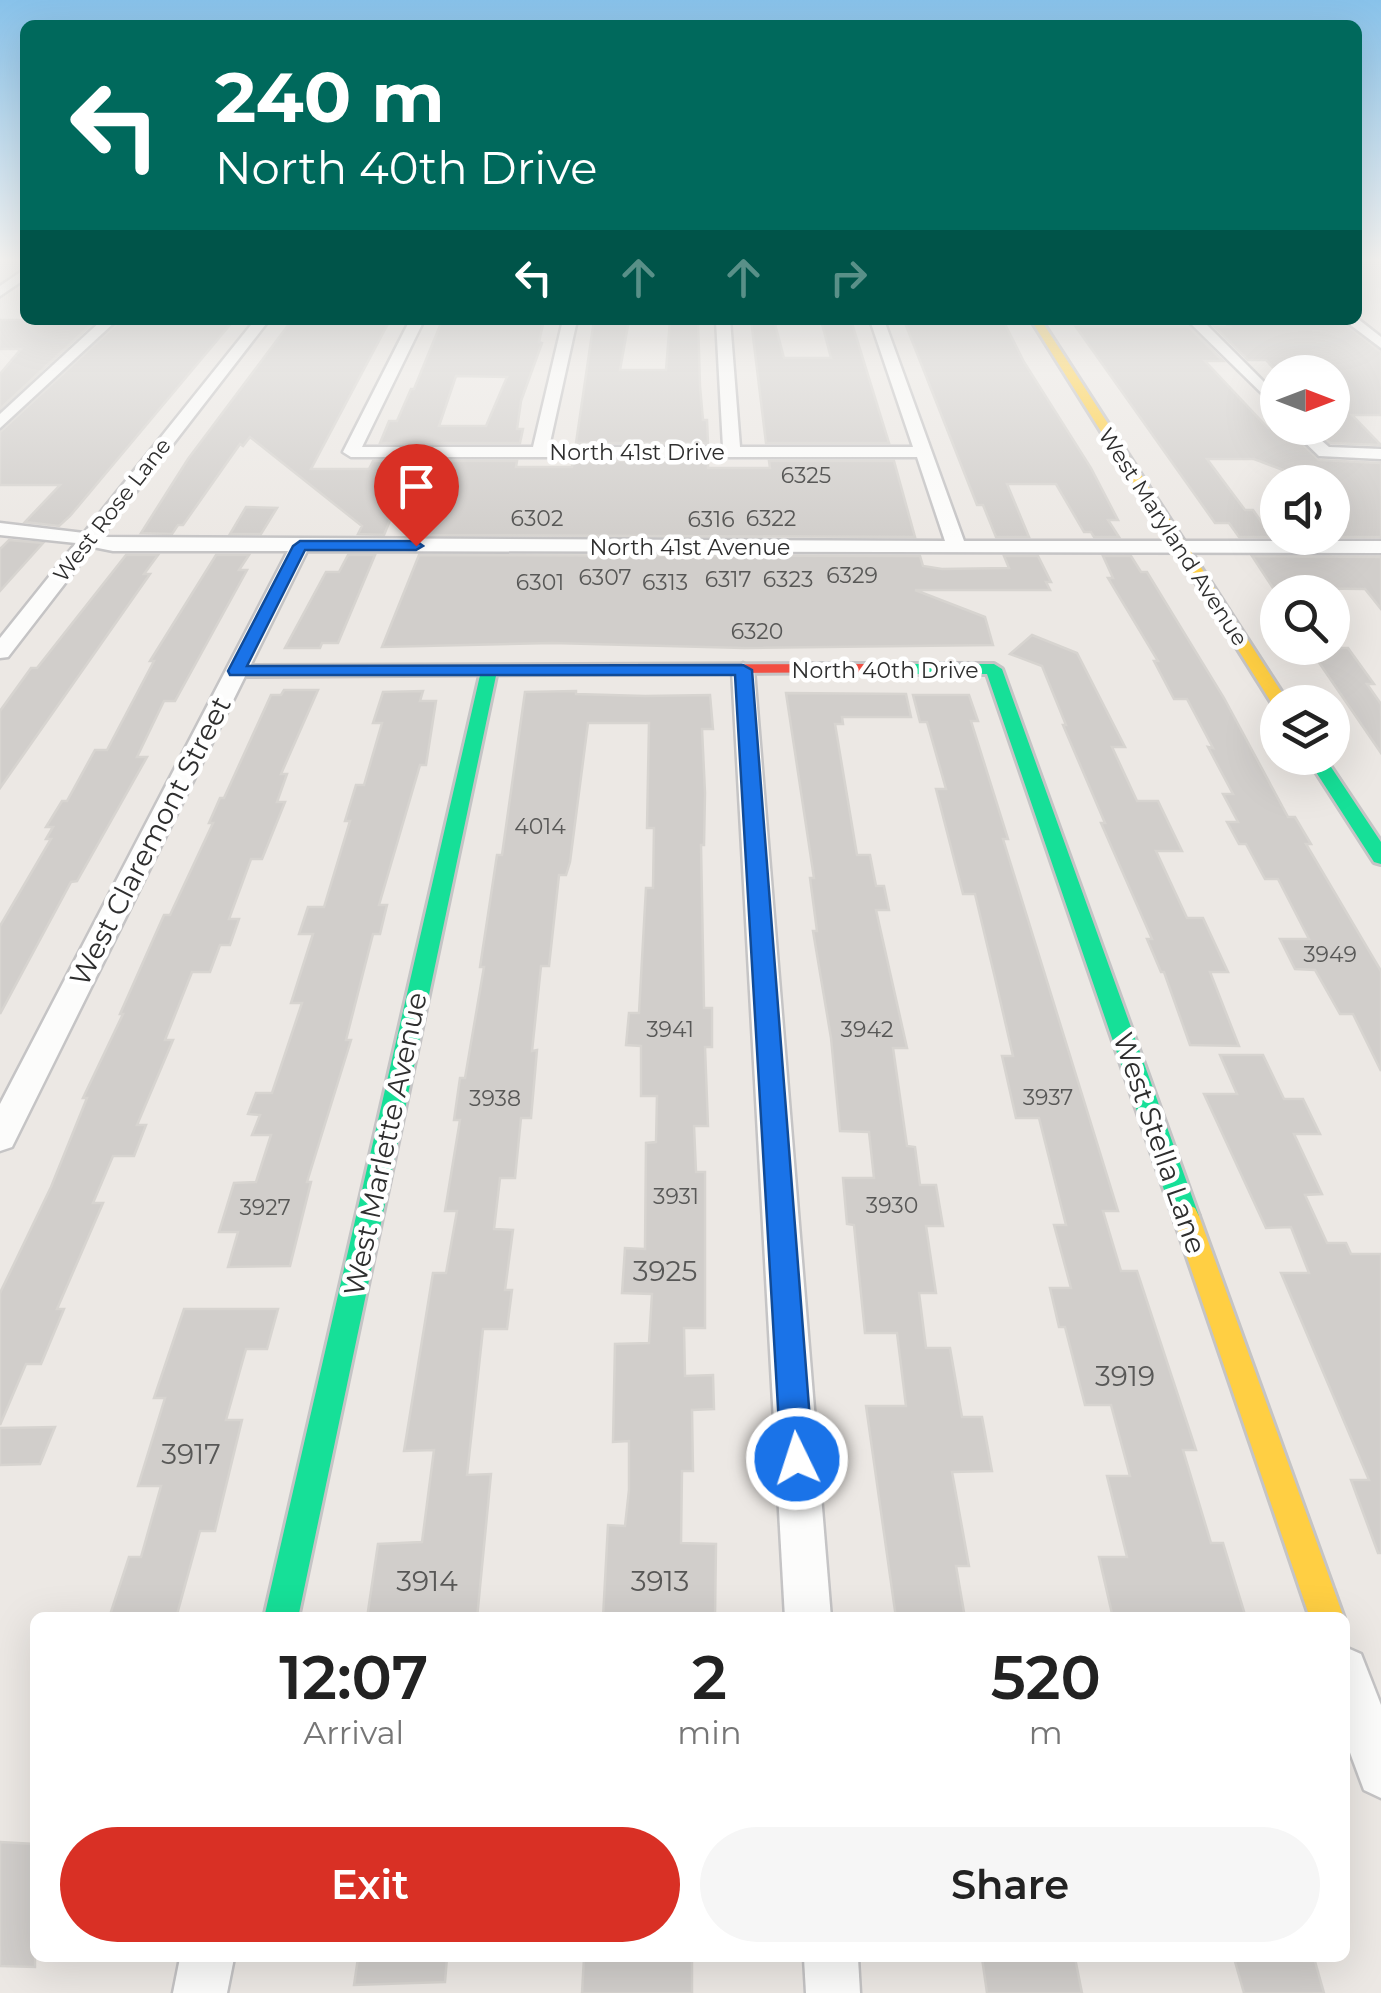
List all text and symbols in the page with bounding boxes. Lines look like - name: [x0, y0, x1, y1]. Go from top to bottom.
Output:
- text: 240 m: [215, 54, 445, 140]
- icon: left: [50, 60, 180, 190]
- text: North 40th Drive: [215, 140, 597, 195]
- icon: left: [506, 250, 561, 305]
- icon: ahead: [611, 250, 666, 305]
- icon: ahead: [716, 250, 771, 305]
- icon: right: [821, 250, 876, 305]
- north arrow: [1260, 355, 1350, 445]
- map controls: [1260, 355, 1350, 775]
- street label: West Maryland Avenue: [1093, 423, 1253, 651]
- street label: West Rose Lane: [47, 433, 177, 587]
- street label: North 41st Drive: [549, 439, 725, 466]
- pin: [374, 444, 459, 547]
- icon: arrive: [389, 459, 444, 514]
- house number: 6325: [781, 462, 831, 489]
- button: sound: [1260, 465, 1350, 555]
- house number: 6302: [511, 505, 563, 532]
- house number: 6322: [746, 505, 796, 532]
- house number: 6316: [687, 506, 735, 533]
- street label: North 41st Avenue: [590, 534, 790, 561]
- house number: 6329: [826, 562, 878, 589]
- house number: 6307: [578, 564, 632, 591]
- house number: 6317: [705, 566, 751, 593]
- house number: 6323: [763, 566, 813, 593]
- house number: 6301: [516, 569, 564, 596]
- house number: 6313: [642, 569, 688, 596]
- button: search: [1260, 575, 1350, 665]
- house number: 6320: [731, 618, 783, 645]
- street label: North 40th Drive: [792, 657, 978, 684]
- button: layers: [1260, 685, 1350, 775]
- street label: West Claremont Street: [62, 691, 238, 991]
- house number: 4014: [514, 813, 566, 840]
- house number: 3949: [1303, 941, 1357, 968]
- street label: West Marlette Avenue: [336, 989, 434, 1299]
- house number: 3941: [646, 1016, 694, 1043]
- house number: 3942: [841, 1016, 893, 1043]
- street label: West Stella Lane: [1106, 1028, 1214, 1258]
- house number: 3937: [1023, 1084, 1073, 1111]
- house number: 3938: [469, 1085, 521, 1112]
- house number: 3931: [653, 1183, 699, 1210]
- house number: 3930: [866, 1192, 918, 1219]
- house number: 3927: [239, 1194, 291, 1221]
- house number: 3925: [633, 1254, 697, 1288]
- house number: 3919: [1095, 1359, 1155, 1393]
- position arrow: [745, 1407, 849, 1511]
- house number: 3917: [161, 1437, 221, 1471]
- house number: 3914: [396, 1564, 458, 1598]
- house number: 3913: [631, 1564, 689, 1598]
- text: 12:07: [279, 1641, 428, 1714]
- text: 2: [692, 1641, 727, 1714]
- text: 520: [991, 1641, 1101, 1714]
- text: Arrival: [303, 1713, 404, 1752]
- text: min: [677, 1713, 742, 1752]
- text: m: [1029, 1713, 1063, 1752]
- button: Exit: [60, 1827, 680, 1942]
- button: Share: [700, 1827, 1320, 1942]

